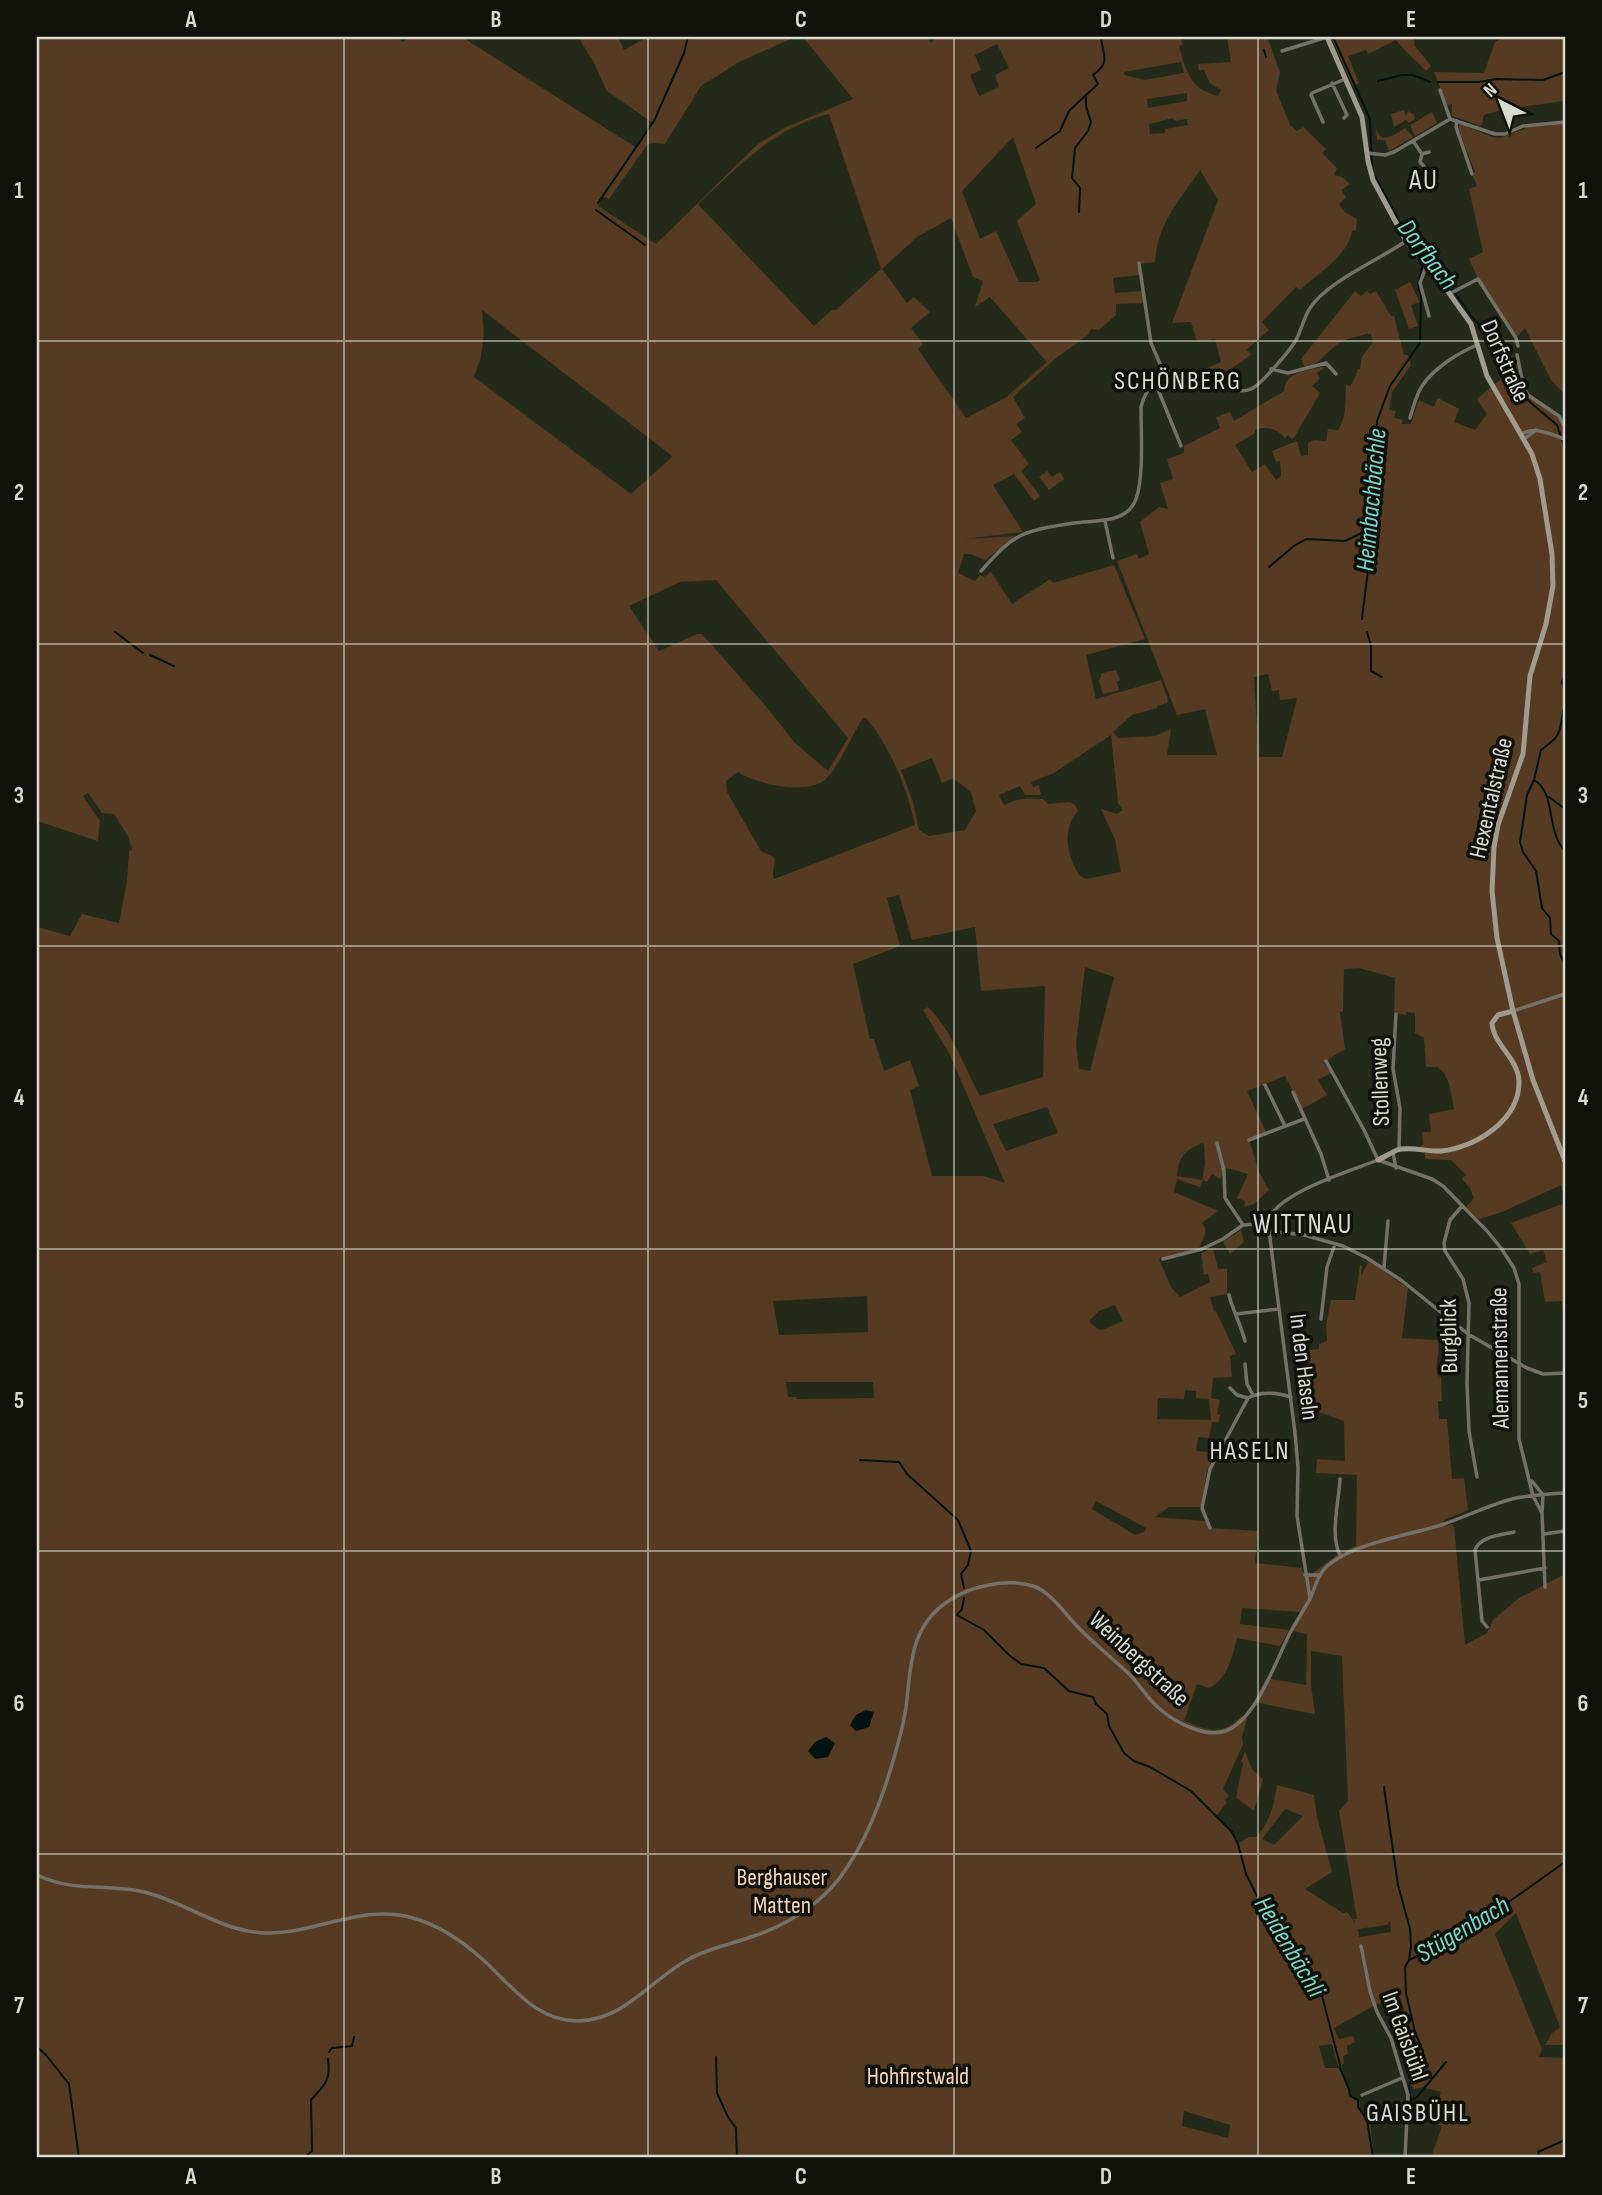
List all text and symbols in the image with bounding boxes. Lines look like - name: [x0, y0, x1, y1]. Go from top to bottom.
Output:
- text: A: [185, 6, 198, 34]
- text: B: [491, 6, 502, 34]
- text: C: [795, 6, 807, 34]
- text: D: [1100, 6, 1112, 34]
- text: E: [1406, 6, 1416, 34]
- north arrow: [1466, 66, 1536, 136]
- text: N: [1479, 79, 1502, 102]
- district label: AU: [1408, 164, 1439, 197]
- text: 1: [14, 177, 24, 205]
- text: 1: [1578, 177, 1588, 205]
- water label: Dorfbach: [1390, 214, 1464, 296]
- street label: Dorfstraße: [1474, 315, 1536, 407]
- district label: SCHÖNBERG: [1114, 366, 1242, 397]
- water label: Heimbachbächle: [1350, 427, 1394, 573]
- text: 2: [14, 479, 24, 507]
- text: 2: [1578, 479, 1588, 507]
- street label: Hexentalstraße: [1463, 735, 1519, 861]
- text: 3: [14, 782, 24, 810]
- text: 3: [1578, 782, 1588, 810]
- street label: Stollenweg: [1364, 1037, 1396, 1127]
- text: 4: [14, 1084, 25, 1112]
- text: 4: [1578, 1084, 1589, 1112]
- district label: WITTNAU: [1253, 1208, 1353, 1241]
- street label: Alemannenstraße: [1484, 1287, 1516, 1430]
- street label: Burgblick: [1434, 1298, 1464, 1374]
- street label: In den Haseln: [1283, 1312, 1325, 1422]
- text: 5: [14, 1387, 24, 1415]
- text: 5: [1578, 1387, 1588, 1415]
- district label: HASELN: [1209, 1436, 1291, 1467]
- street label: Weinbergstraße: [1083, 1605, 1195, 1713]
- text: 6: [14, 1690, 24, 1718]
- text: 6: [1578, 1690, 1588, 1718]
- park label: Berghauser Matten: [737, 1863, 828, 1920]
- water label: Stügenbach: [1411, 1890, 1515, 1970]
- water label: Heidenbächli: [1247, 1891, 1332, 2004]
- street label: Im Gaisbühl: [1375, 1987, 1435, 2085]
- text: 7: [14, 1992, 24, 2020]
- text: 7: [1578, 1992, 1588, 2020]
- park label: Hohfirstwald: [867, 2062, 969, 2091]
- district label: GAISBÜHL: [1366, 2098, 1470, 2129]
- text: A: [185, 2163, 198, 2191]
- text: B: [491, 2163, 502, 2191]
- text: C: [795, 2163, 807, 2191]
- text: D: [1100, 2163, 1112, 2191]
- text: E: [1406, 2163, 1416, 2191]

